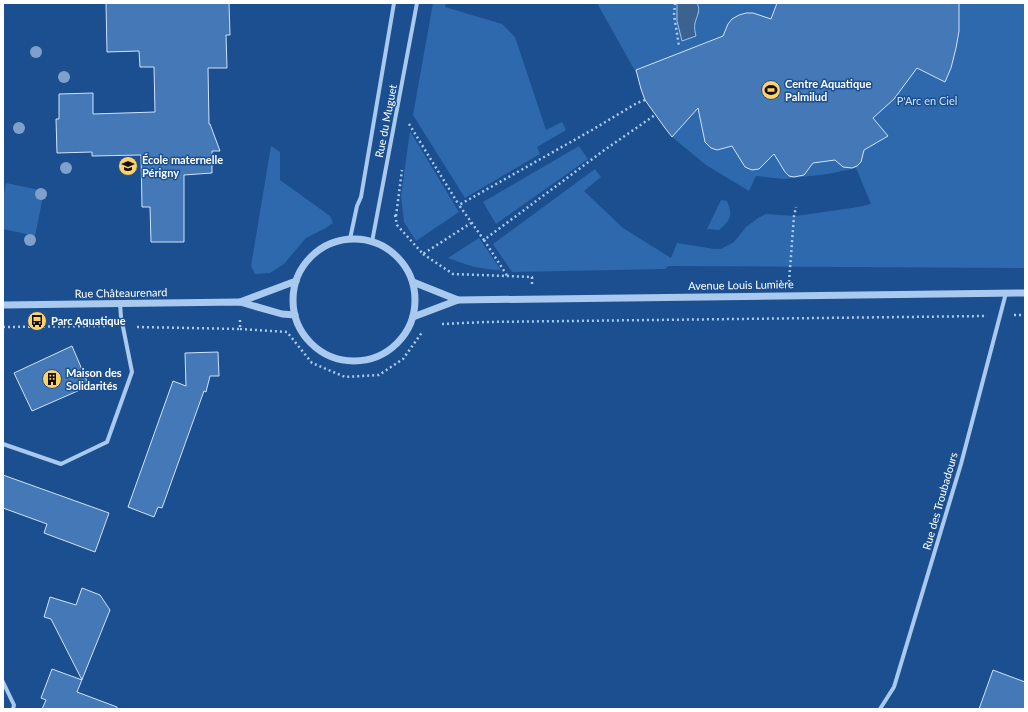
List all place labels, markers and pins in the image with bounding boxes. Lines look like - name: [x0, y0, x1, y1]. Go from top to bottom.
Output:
- place label: Centre Aquatique Palmilud: [785, 77, 871, 103]
- sports icon: Centre Aquatique Palmilud: [760, 79, 782, 101]
- place label: École maternelle Périgny: [142, 153, 223, 179]
- school or university icon: École maternelle Périgny: [117, 155, 139, 177]
- bus stop icon: Parc Aquatique: [26, 310, 48, 332]
- place label: Parc Aquatique: [51, 314, 126, 327]
- place label: Maison des Solidarités: [66, 366, 122, 392]
- building icon: Maison des Solidarités: [41, 368, 63, 390]

